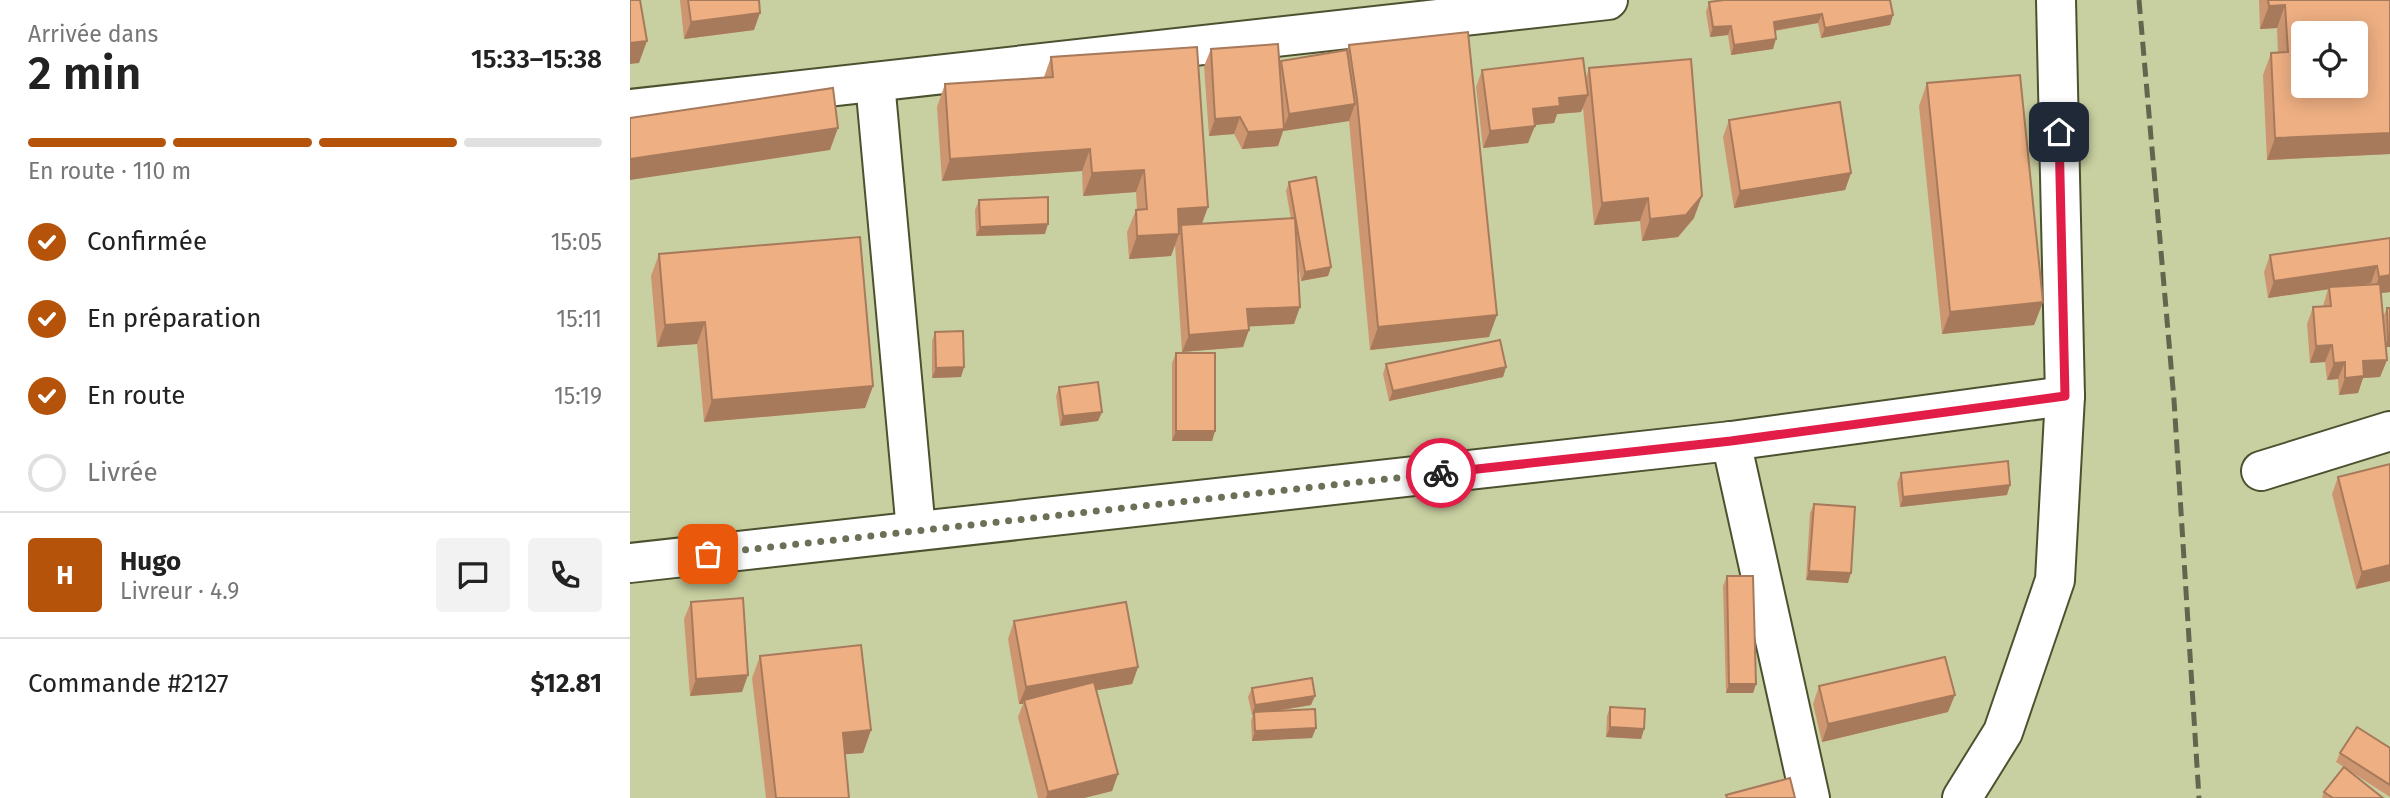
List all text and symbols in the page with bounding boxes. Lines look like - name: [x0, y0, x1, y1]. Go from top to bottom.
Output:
- text: Arrivée dans: [28, 20, 158, 48]
- map controls: [2291, 21, 2368, 98]
- button: locate: [2291, 21, 2368, 98]
- text: 15:33–15:38: [471, 44, 602, 75]
- text: 2 min: [28, 46, 141, 101]
- pin: [2029, 102, 2089, 162]
- icon: home: [2040, 113, 2078, 151]
- text: En route · 110 m: [28, 157, 191, 185]
- icon: check: [28, 223, 66, 261]
- text: Confirmée: [87, 226, 207, 257]
- text: 15:05: [551, 228, 602, 256]
- icon: check: [28, 300, 66, 338]
- text: En préparation: [87, 303, 261, 334]
- text: 15:11: [556, 305, 602, 333]
- icon: check: [28, 377, 66, 415]
- text: En route: [87, 380, 186, 411]
- text: 15:19: [554, 382, 602, 410]
- courier: [1406, 438, 1476, 508]
- icon: bike: [1422, 454, 1460, 492]
- text: Livrée: [87, 457, 158, 488]
- pin: [678, 524, 738, 584]
- icon: bag: [689, 535, 727, 573]
- button: chat: [436, 538, 510, 612]
- button: phone: [528, 538, 602, 612]
- text: Hugo: [120, 546, 181, 577]
- text: H: [56, 560, 74, 591]
- text: Livreur · 4.9: [120, 577, 239, 605]
- text: Commande #2127: [28, 668, 229, 699]
- text: $12.81: [531, 668, 602, 699]

